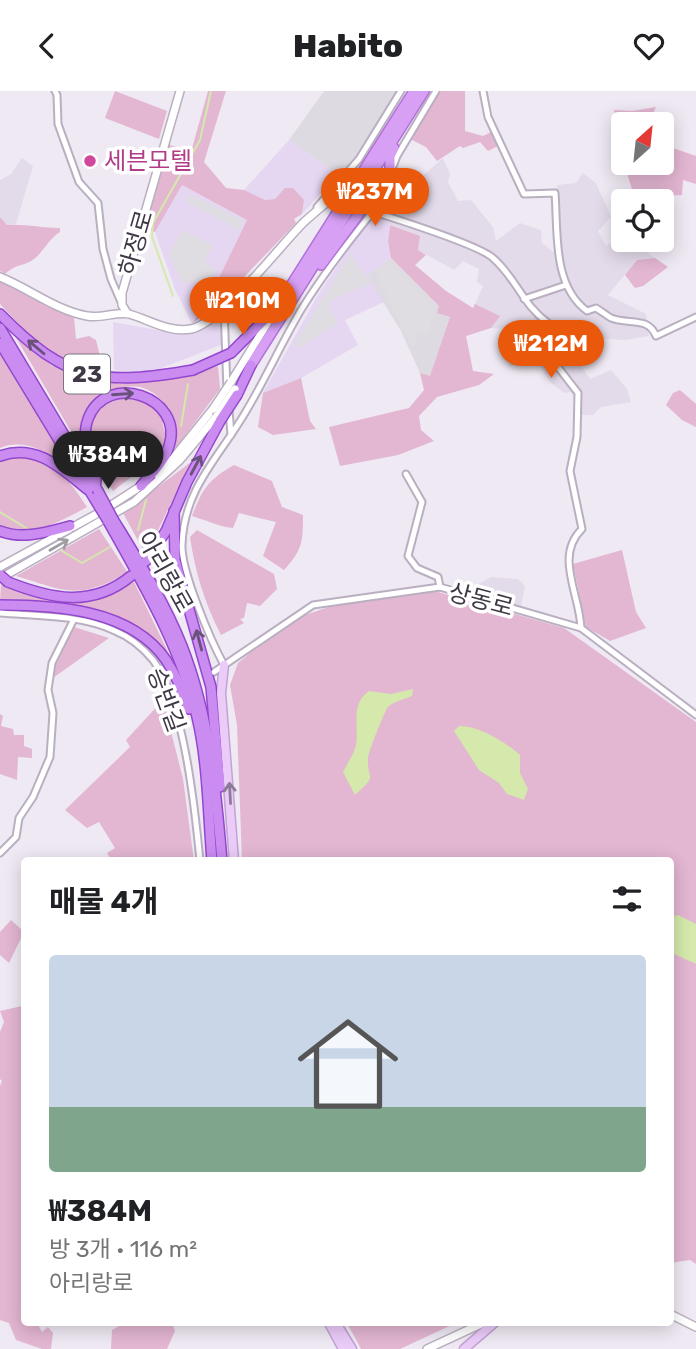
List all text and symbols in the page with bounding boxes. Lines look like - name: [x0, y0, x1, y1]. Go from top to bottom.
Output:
- icon: back: [28, 27, 66, 65]
- text: Habito: [293, 27, 403, 65]
- icon: heart: [630, 27, 668, 65]
- north arrow: [611, 112, 674, 175]
- map controls: [611, 112, 674, 252]
- place label: 세븐모텔: [104, 147, 192, 175]
- marker: 세븐모텔: [82, 153, 98, 169]
- pin: ₩237M: [326, 169, 424, 228]
- text: ₩237M: [337, 177, 413, 205]
- button: locate: [611, 189, 674, 252]
- street label: 하정로: [113, 207, 159, 279]
- pin: ₩210M: [194, 278, 292, 337]
- text: ₩210M: [206, 286, 280, 314]
- pin: ₩212M: [502, 321, 600, 380]
- text: ₩212M: [514, 329, 588, 357]
- one-way arrow: [27, 339, 45, 355]
- road number: 23: [64, 355, 110, 393]
- one-way arrow: [111, 387, 134, 400]
- pin: ₩384M: [59, 431, 157, 491]
- text: ₩384M: [68, 440, 148, 468]
- one-way arrow: [189, 456, 203, 476]
- street label: 아리랑로: [131, 527, 199, 617]
- one-way arrow: [49, 538, 69, 552]
- street label: 상동로: [445, 578, 517, 622]
- one-way arrow: [192, 629, 205, 651]
- street label: 승반길: [142, 664, 190, 736]
- one-way arrow: [223, 782, 236, 805]
- icon: filters: [608, 880, 646, 918]
- text: 매물 4개: [49, 884, 159, 920]
- icon: home: [285, 1001, 411, 1127]
- text: ₩384M: [49, 1193, 152, 1229]
- text: 방 3개 · 116 m²: [49, 1235, 197, 1263]
- text: 아리랑로: [49, 1269, 134, 1297]

